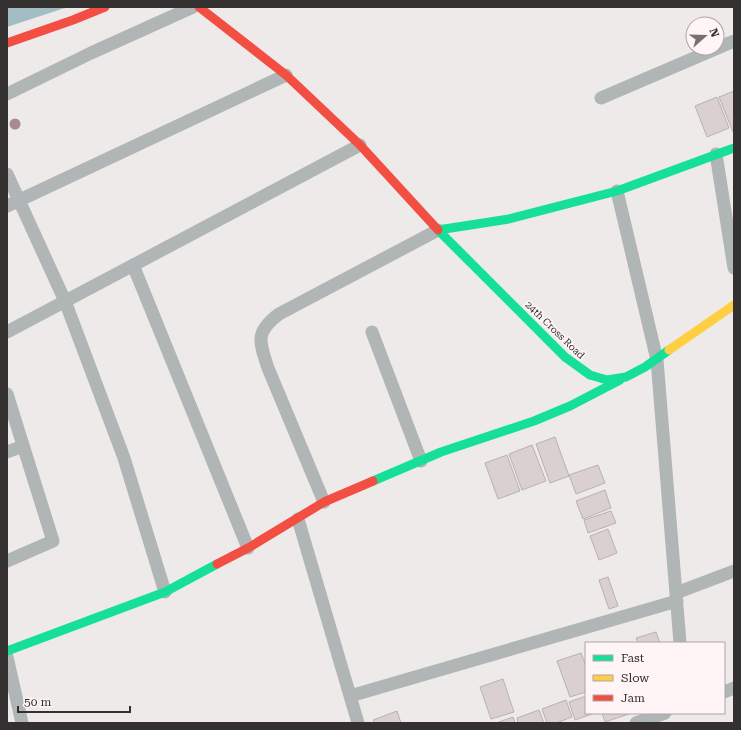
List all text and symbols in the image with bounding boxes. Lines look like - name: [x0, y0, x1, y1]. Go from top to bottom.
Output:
- north arrow: [685, 16, 725, 56]
- text: N: [706, 27, 722, 39]
- street label: 24th Cross Road: [523, 299, 587, 361]
- legend: [585, 642, 725, 714]
- text: Fast: [621, 651, 645, 665]
- text: Slow: [621, 671, 649, 685]
- scale bar: [18, 688, 130, 714]
- text: Jam: [621, 691, 645, 705]
- text: 50 m: [24, 695, 51, 709]

